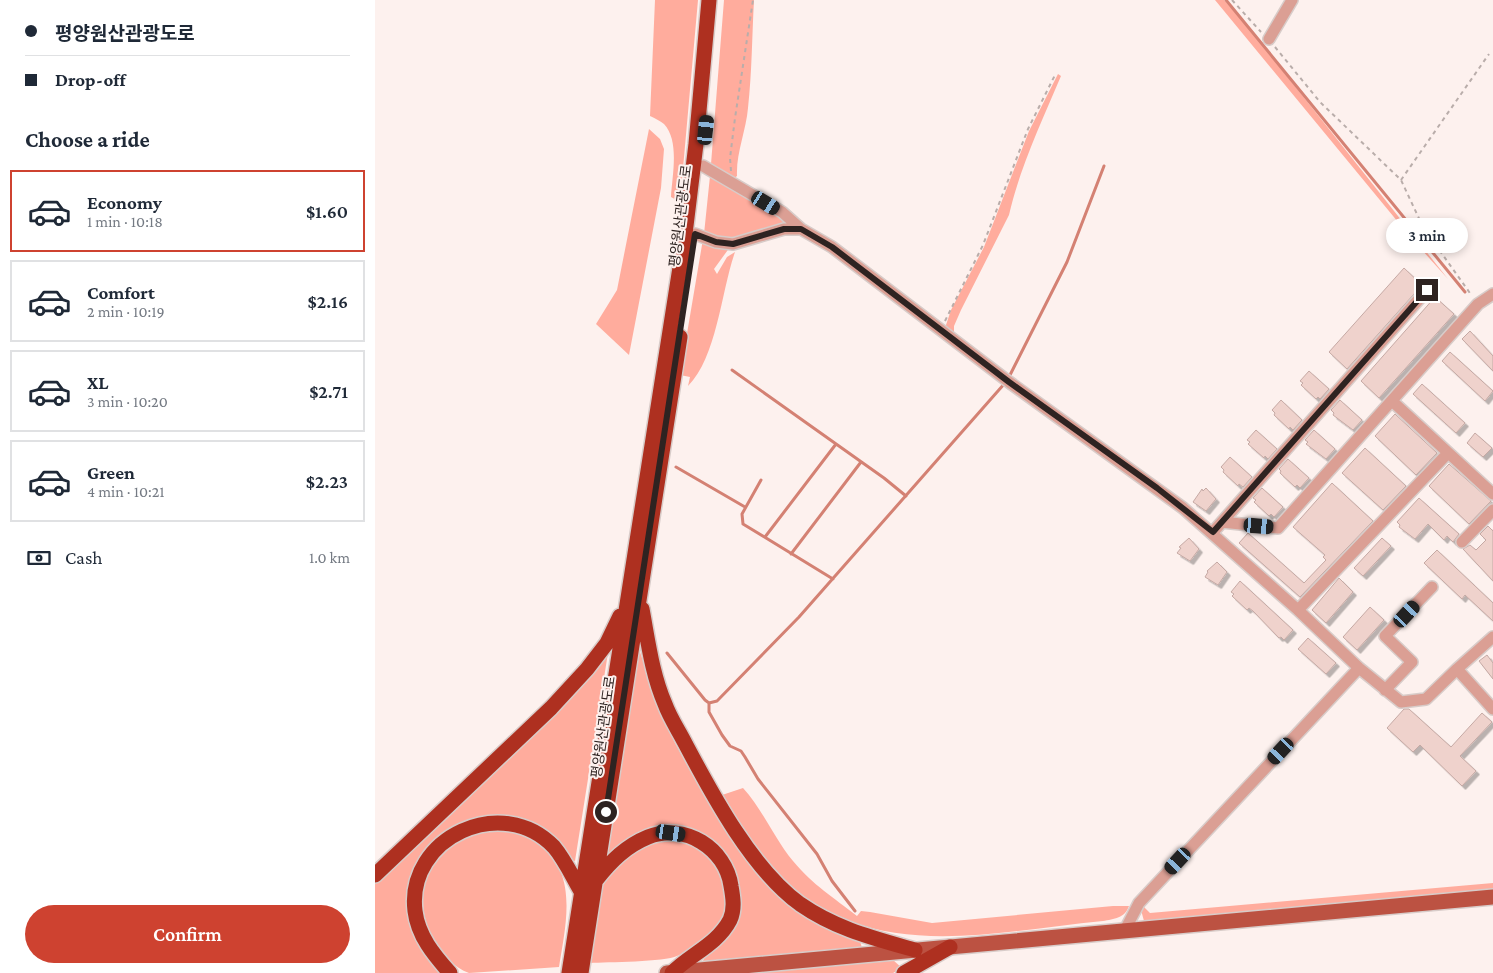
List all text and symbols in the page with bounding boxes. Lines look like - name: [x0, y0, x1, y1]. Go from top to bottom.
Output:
- text: 평양원산관광도로: [55, 23, 195, 44]
- text: Drop-off: [55, 69, 126, 90]
- car: [696, 114, 715, 146]
- text: Choose a ride: [25, 127, 150, 152]
- street label: 평양원산관광도로: [666, 164, 694, 268]
- icon: car: [27, 189, 72, 234]
- car: [749, 189, 782, 217]
- text: Economy: [87, 192, 162, 213]
- text: $1.60: [306, 201, 348, 222]
- text: 1 min · 10:18: [87, 213, 163, 230]
- callout: 3 min: [1386, 218, 1468, 252]
- text: 3 min: [1408, 227, 1446, 244]
- icon: car: [27, 279, 72, 324]
- route end: [1416, 279, 1438, 301]
- text: Comfort: [87, 282, 155, 303]
- text: $2.16: [307, 291, 348, 312]
- text: 2 min · 10:19: [87, 303, 165, 320]
- icon: car: [27, 369, 72, 414]
- text: XL: [87, 372, 109, 393]
- text: $2.71: [309, 381, 348, 402]
- text: 3 min · 10:20: [87, 393, 168, 410]
- icon: car: [27, 459, 72, 504]
- text: Green: [87, 462, 135, 483]
- text: $2.23: [306, 471, 348, 492]
- text: 4 min · 10:21: [87, 483, 165, 500]
- car: [1243, 517, 1274, 535]
- icon: cash: [25, 544, 53, 572]
- text: Cash: [65, 547, 103, 568]
- text: 1.0 km: [309, 549, 350, 566]
- car: [1391, 598, 1422, 630]
- street label: 평양원산관광도로: [588, 675, 618, 779]
- car: [1265, 735, 1296, 767]
- route start: [595, 801, 617, 823]
- car: [655, 823, 686, 843]
- car: [1162, 845, 1193, 877]
- button: Confirm: [25, 905, 350, 963]

